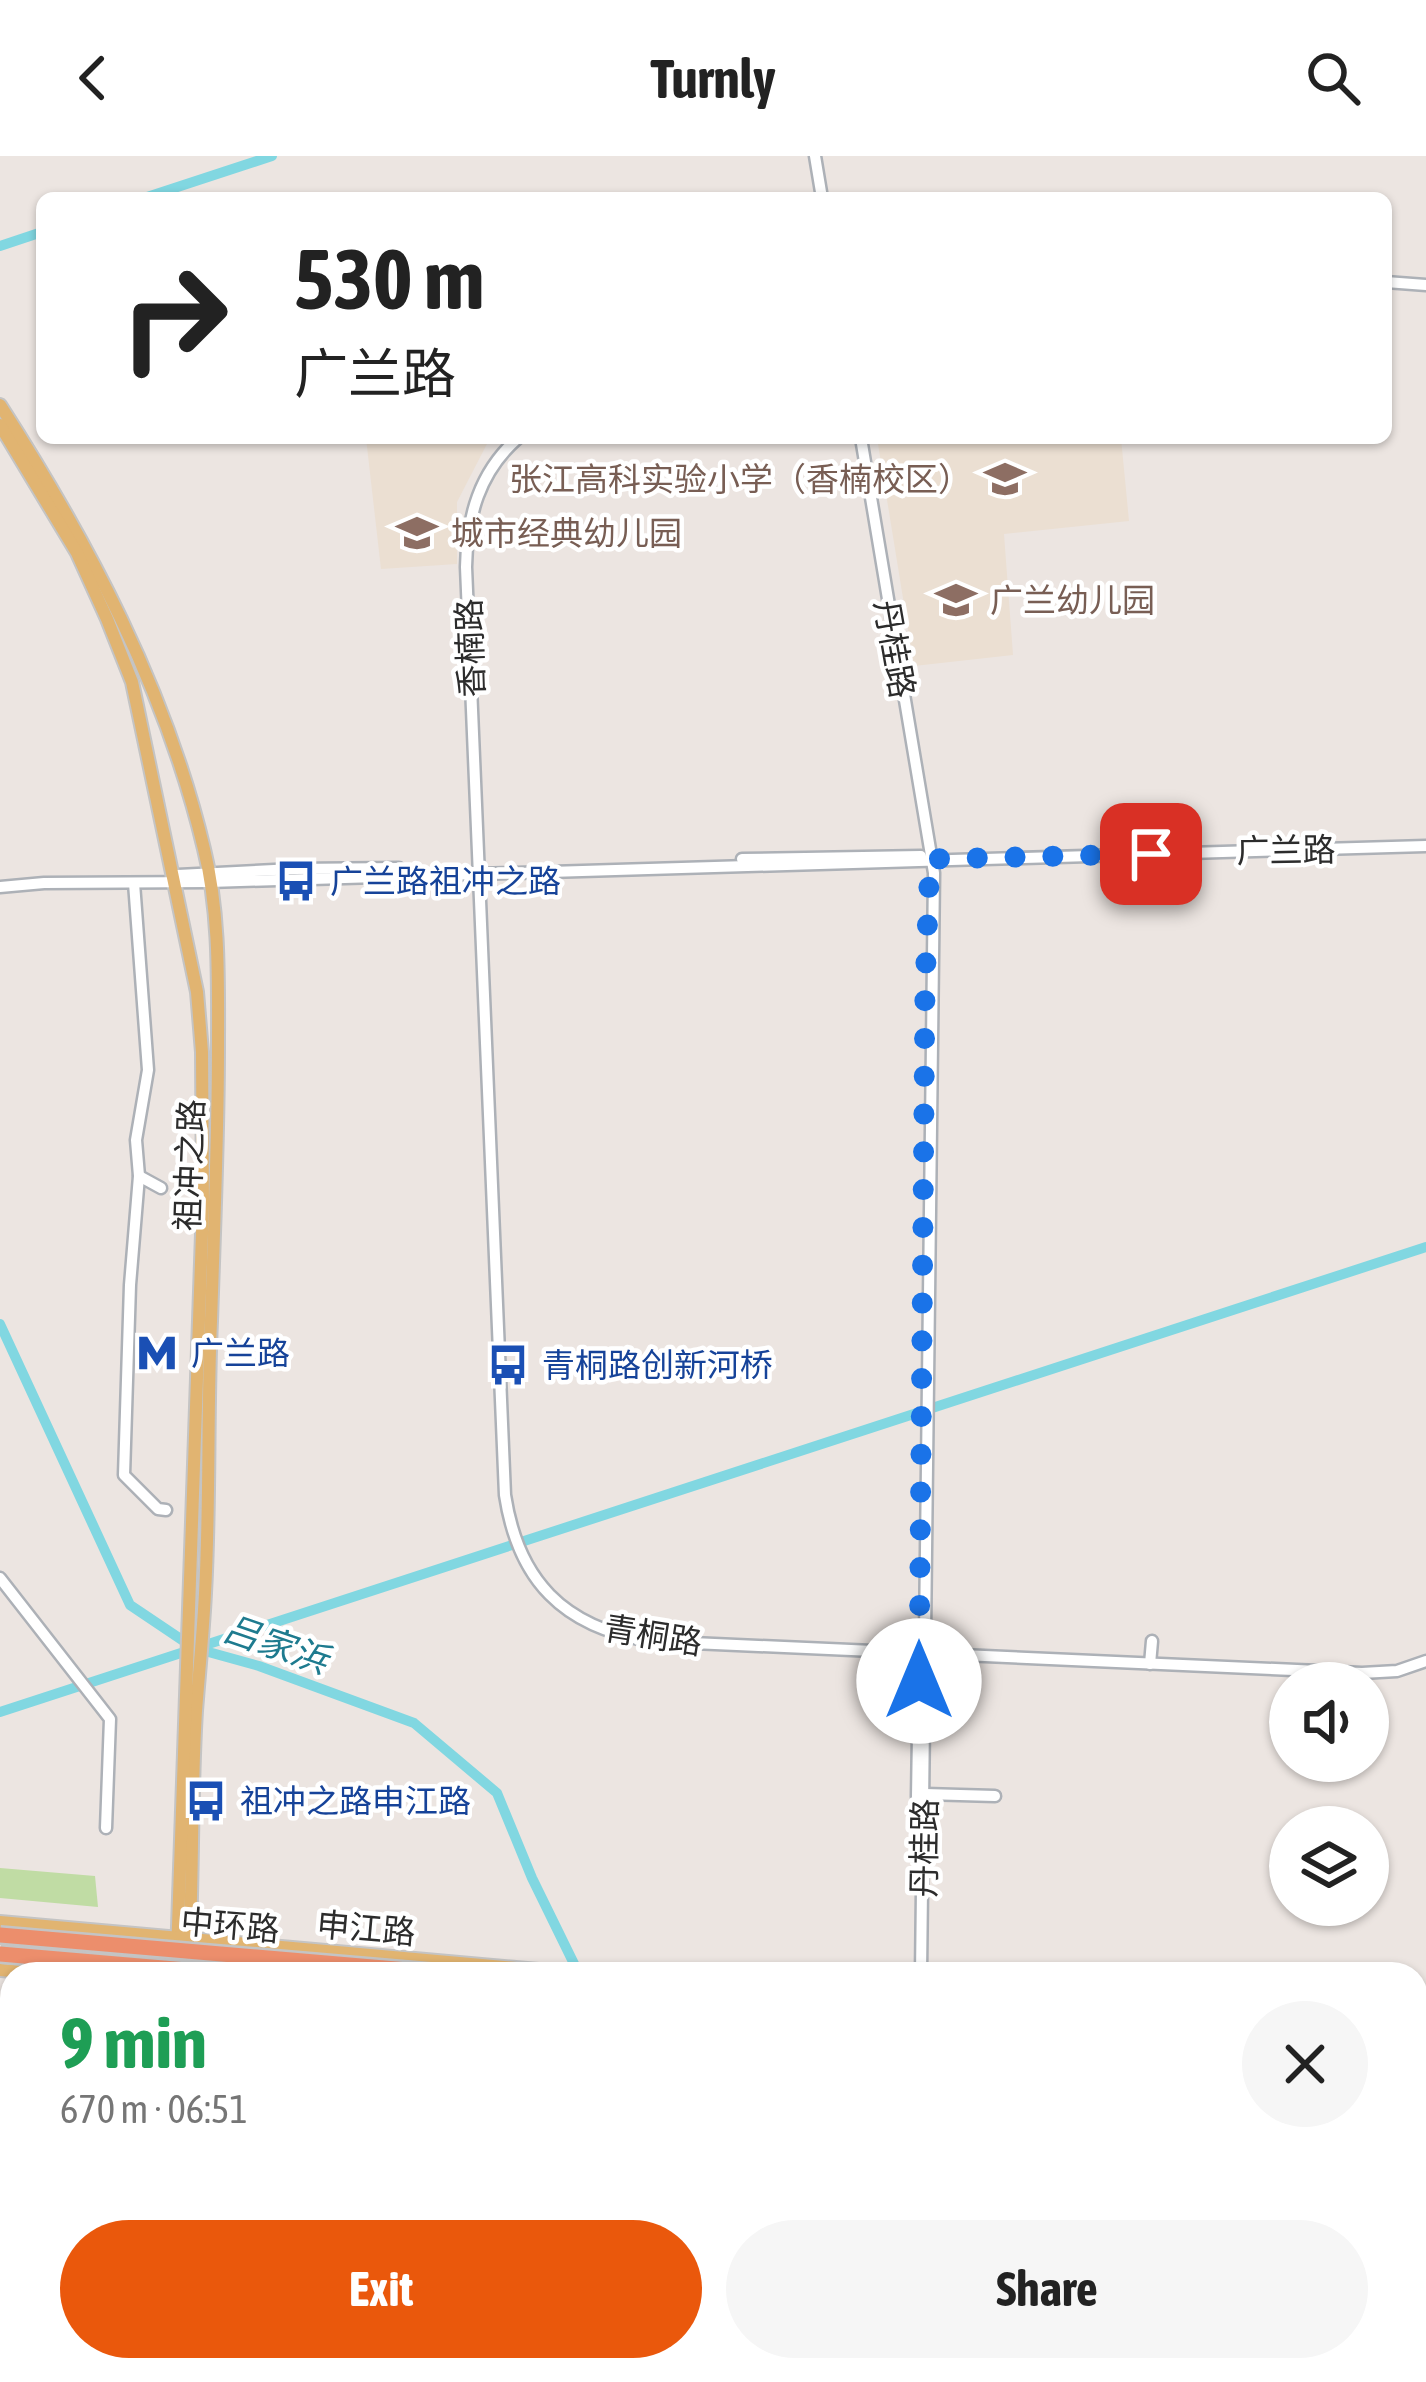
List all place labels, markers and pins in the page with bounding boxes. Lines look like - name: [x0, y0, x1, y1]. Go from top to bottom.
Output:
- school or university icon: 张江高科实验小学（香楠校区）: [982, 456, 1028, 502]
- place label: 张江高科实验小学（香楠校区）: [509, 460, 971, 498]
- school or university icon: 城市经典幼儿园: [394, 510, 440, 556]
- place label: 城市经典幼儿园: [451, 514, 682, 552]
- school or university icon: 广兰幼儿园: [933, 577, 979, 623]
- place label: 广兰幼儿园: [990, 581, 1155, 619]
- pin: [1100, 803, 1202, 905]
- bus stop icon: 广兰路祖冲之路: [273, 858, 319, 904]
- place label: 广兰路祖冲之路: [330, 862, 561, 900]
- metro station icon: 广兰路: [134, 1330, 180, 1376]
- place label: 广兰路: [191, 1334, 290, 1372]
- bus stop icon: 青桐路创新河桥: [485, 1342, 531, 1388]
- place label: 青桐路创新河桥: [542, 1346, 773, 1384]
- bus stop icon: 祖冲之路申江路: [183, 1778, 229, 1824]
- place label: 祖冲之路申江路: [240, 1782, 471, 1820]

